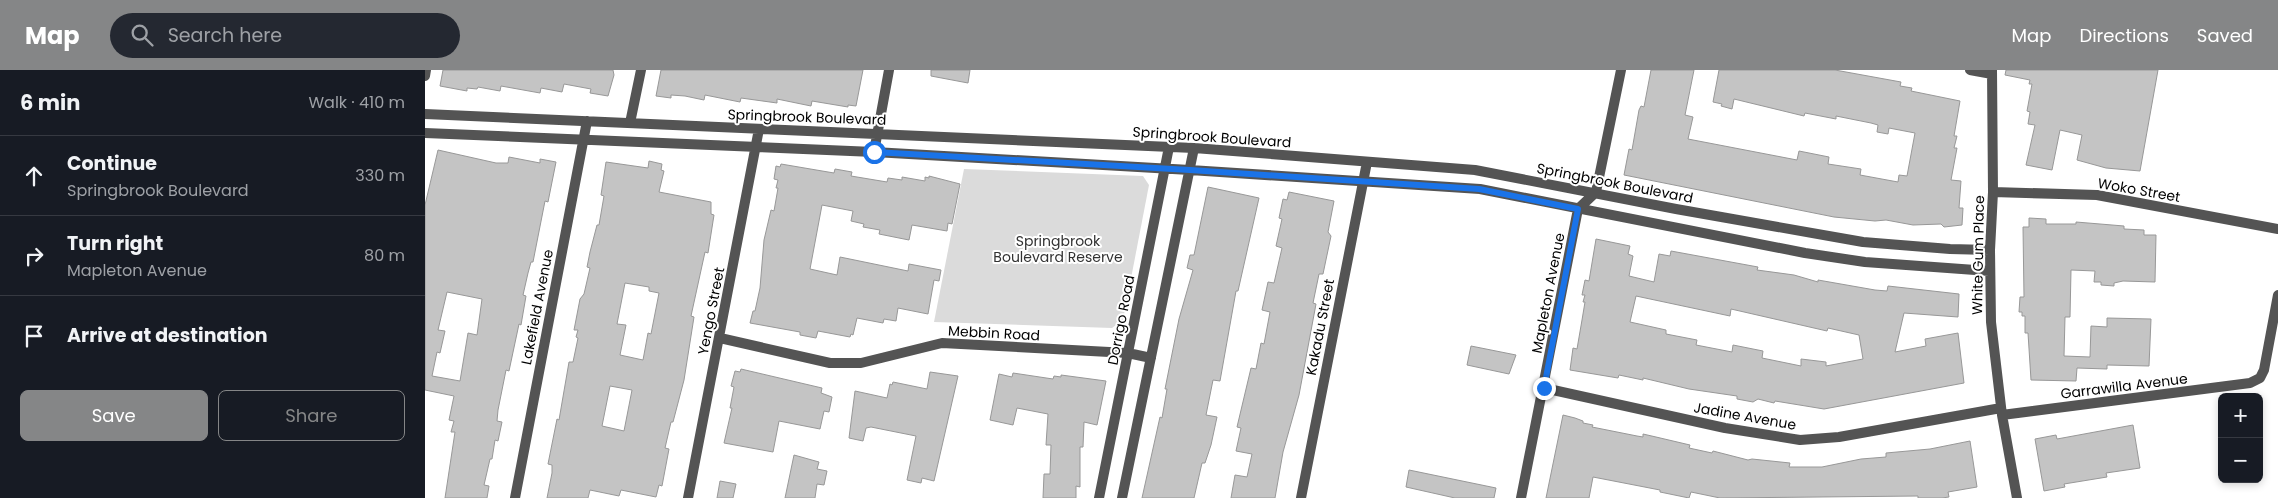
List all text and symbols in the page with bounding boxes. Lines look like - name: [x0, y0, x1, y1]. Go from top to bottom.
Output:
- search box: [110, 13, 460, 58]
- text: Map: [25, 19, 80, 52]
- icon: search: [128, 21, 156, 49]
- text: Search here: [168, 22, 282, 49]
- text: Map: [2012, 23, 2051, 48]
- text: Directions: [2079, 23, 2169, 48]
- text: Saved: [2197, 23, 2253, 48]
- text: 6 min: [20, 88, 80, 117]
- text: Walk · 410 m: [308, 91, 405, 114]
- street label: Springbrook Boulevard: [727, 104, 887, 130]
- street label: Springbrook Boulevard: [1132, 121, 1292, 153]
- route start: [863, 141, 886, 164]
- text: Continue: [67, 150, 157, 177]
- street label: Springbrook Boulevard: [1535, 158, 1695, 208]
- icon: ahead: [20, 162, 48, 190]
- text: 330 m: [355, 164, 405, 187]
- street label: Woko Street: [2096, 173, 2182, 207]
- text: Springbrook Boulevard: [67, 179, 249, 202]
- street label: White Gum Place: [1967, 195, 1989, 315]
- text: Turn right: [67, 230, 163, 257]
- park label: Springbrook Boulevard Reserve: [993, 231, 1123, 267]
- street label: Mapleton Avenue: [1527, 231, 1570, 355]
- icon: right: [20, 242, 48, 270]
- text: 80 m: [364, 244, 405, 267]
- street label: Lakefield Avenue: [516, 247, 558, 367]
- text: Mapleton Avenue: [67, 259, 207, 282]
- street label: Yengo Street: [693, 265, 729, 357]
- street label: Dorrigo Road: [1102, 273, 1140, 367]
- street label: Kakadu Street: [1301, 277, 1339, 377]
- street label: Mebbin Road: [947, 321, 1041, 345]
- icon: arrive: [20, 322, 48, 350]
- text: Arrive at destination: [67, 322, 268, 349]
- street label: Garrawilla Avenue: [2059, 368, 2189, 404]
- route end: [1533, 377, 1556, 400]
- button: Save: [20, 390, 208, 441]
- button: Share: [218, 390, 405, 441]
- map controls: [2218, 393, 2263, 483]
- button: +: [2218, 393, 2263, 438]
- street label: Jadine Avenue: [1692, 397, 1798, 435]
- button: −: [2218, 438, 2263, 483]

